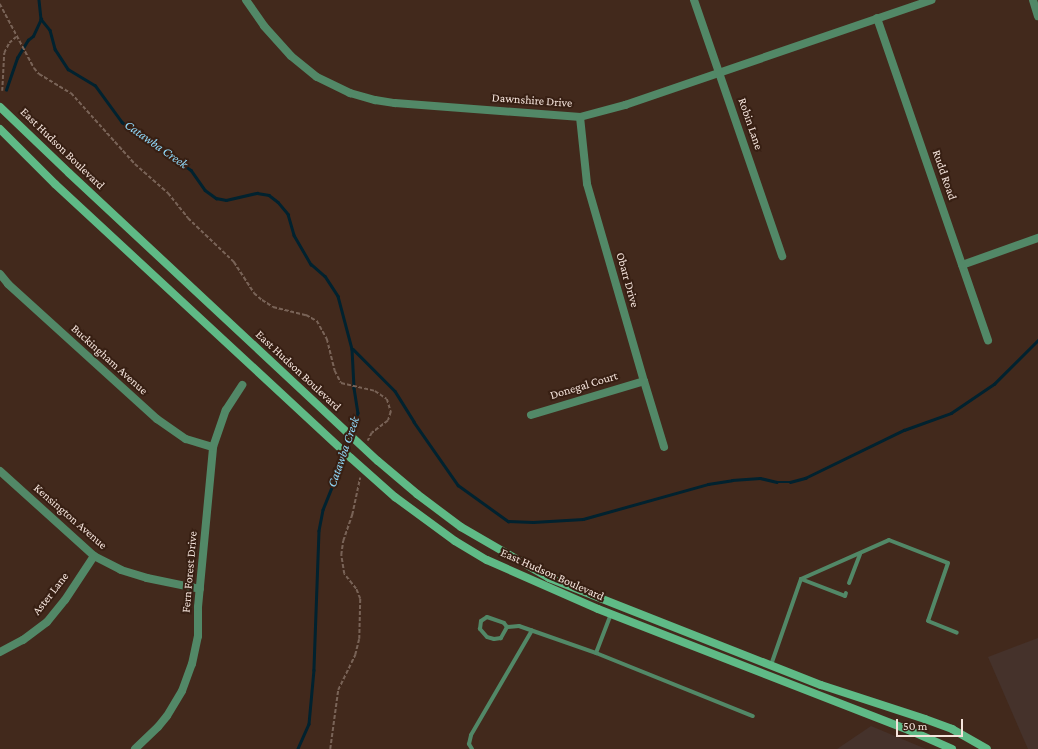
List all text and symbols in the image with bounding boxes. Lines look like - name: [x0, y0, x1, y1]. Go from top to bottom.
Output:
- street label: Dawnshire Drive: [491, 91, 573, 111]
- street label: Robin Lane: [734, 96, 766, 152]
- street label: East Hudson Boulevard: [17, 105, 107, 193]
- water label: Catawba Creek: [121, 117, 191, 173]
- street label: Rudd Road: [929, 148, 959, 202]
- street label: Obarr Drive: [612, 251, 642, 309]
- street label: Buckingham Avenue: [68, 322, 150, 398]
- street label: East Hudson Boulevard: [252, 328, 344, 414]
- street label: Donegal Court: [548, 369, 620, 403]
- water label: Catawba Creek: [325, 415, 363, 489]
- street label: Kensington Avenue: [30, 481, 110, 553]
- street label: Fern Forest Drive: [179, 531, 201, 613]
- street label: East Hudson Boulevard: [498, 546, 606, 604]
- street label: Aster Lane: [30, 570, 72, 618]
- scale bar: [898, 711, 965, 737]
- text: 50 m: [903, 719, 927, 733]

